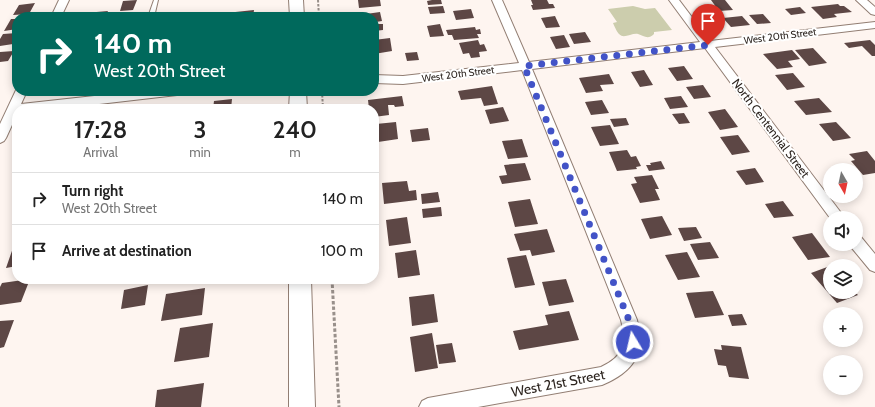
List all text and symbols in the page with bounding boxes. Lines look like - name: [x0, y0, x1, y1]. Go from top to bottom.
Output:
- pin: [691, 4, 725, 45]
- icon: arrive: [697, 10, 719, 32]
- street label: West 20th Street: [743, 25, 818, 47]
- text: 140 m: [94, 26, 172, 60]
- icon: right: [28, 28, 80, 80]
- text: West 20th Street: [94, 60, 225, 82]
- street label: West 20th Street: [421, 63, 496, 85]
- street label: North Centennial Street: [729, 76, 813, 180]
- text: 17:28: [74, 115, 127, 144]
- text: 3: [193, 115, 206, 144]
- text: 240: [273, 115, 317, 144]
- text: Arrival: [83, 144, 118, 160]
- text: min: [189, 144, 211, 160]
- text: m: [289, 144, 301, 160]
- north arrow: [823, 163, 863, 203]
- map controls: [823, 163, 863, 395]
- text: Turn right: [62, 182, 123, 200]
- icon: right: [28, 188, 50, 210]
- text: 140 m: [322, 190, 363, 208]
- text: West 20th Street: [62, 200, 157, 216]
- button: sound: [823, 211, 863, 251]
- icon: arrive: [28, 240, 50, 262]
- text: Arrive at destination: [62, 242, 192, 260]
- text: 100 m: [321, 242, 363, 260]
- button: layers: [823, 259, 863, 299]
- button: +: [823, 307, 863, 347]
- position arrow: [612, 321, 654, 363]
- button: −: [823, 355, 863, 395]
- street label: West 21st Street: [510, 365, 607, 401]

